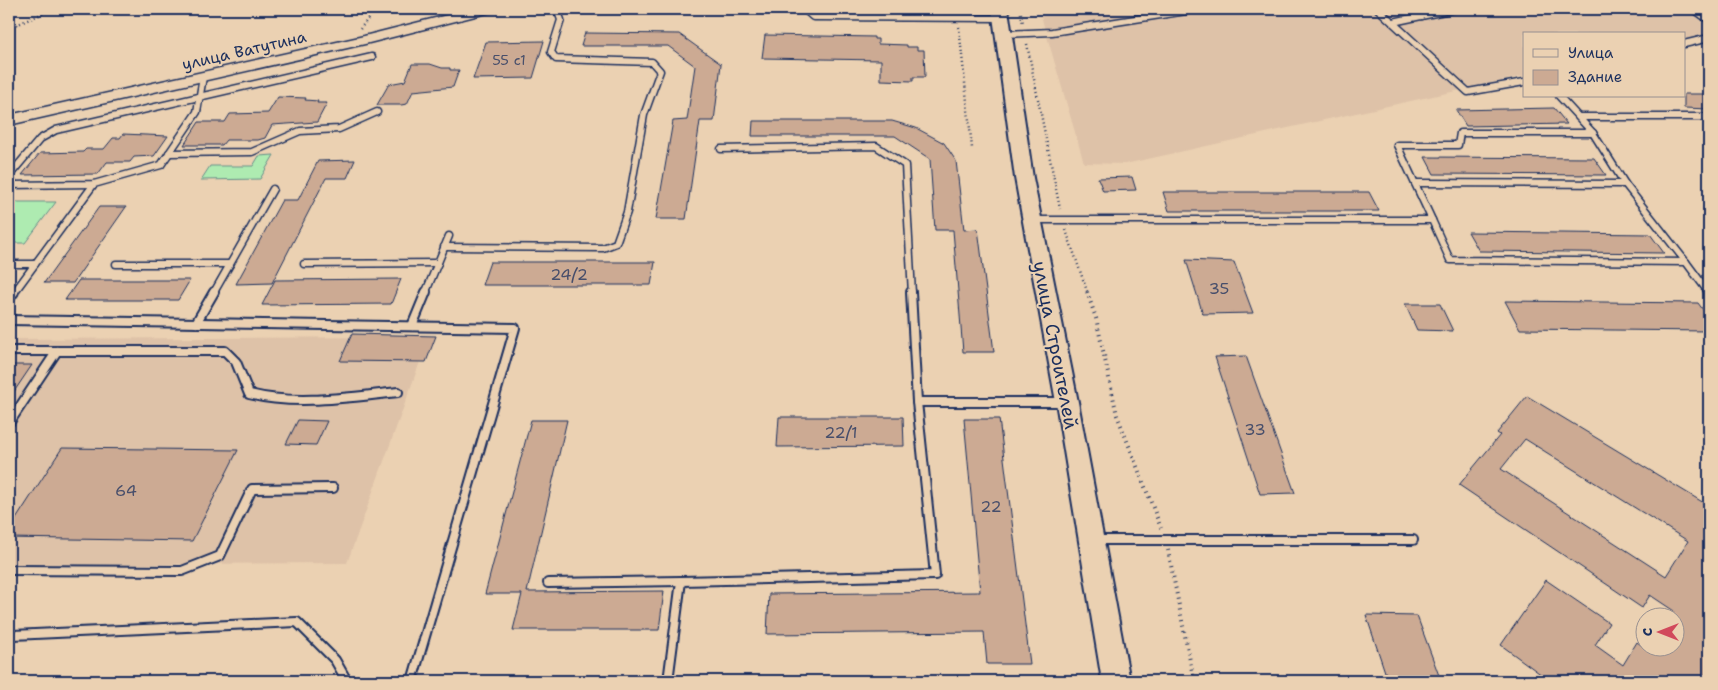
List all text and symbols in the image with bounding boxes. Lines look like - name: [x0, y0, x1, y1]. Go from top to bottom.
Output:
- street label: улица Ватутина: [180, 26, 308, 75]
- legend: [1523, 32, 1686, 98]
- text: Улица: [1568, 43, 1614, 63]
- house number: 55 с1: [492, 51, 526, 69]
- text: Здание: [1568, 67, 1622, 87]
- street label: улица Строителей: [1027, 259, 1084, 431]
- house number: 24/2: [550, 264, 588, 285]
- house number: 35: [1209, 278, 1229, 299]
- house number: 33: [1244, 419, 1266, 440]
- house number: 22/1: [824, 422, 858, 443]
- house number: 64: [115, 480, 137, 501]
- house number: 22: [980, 496, 1002, 517]
- north arrow: [1636, 608, 1686, 658]
- text: С: [1638, 628, 1656, 636]

